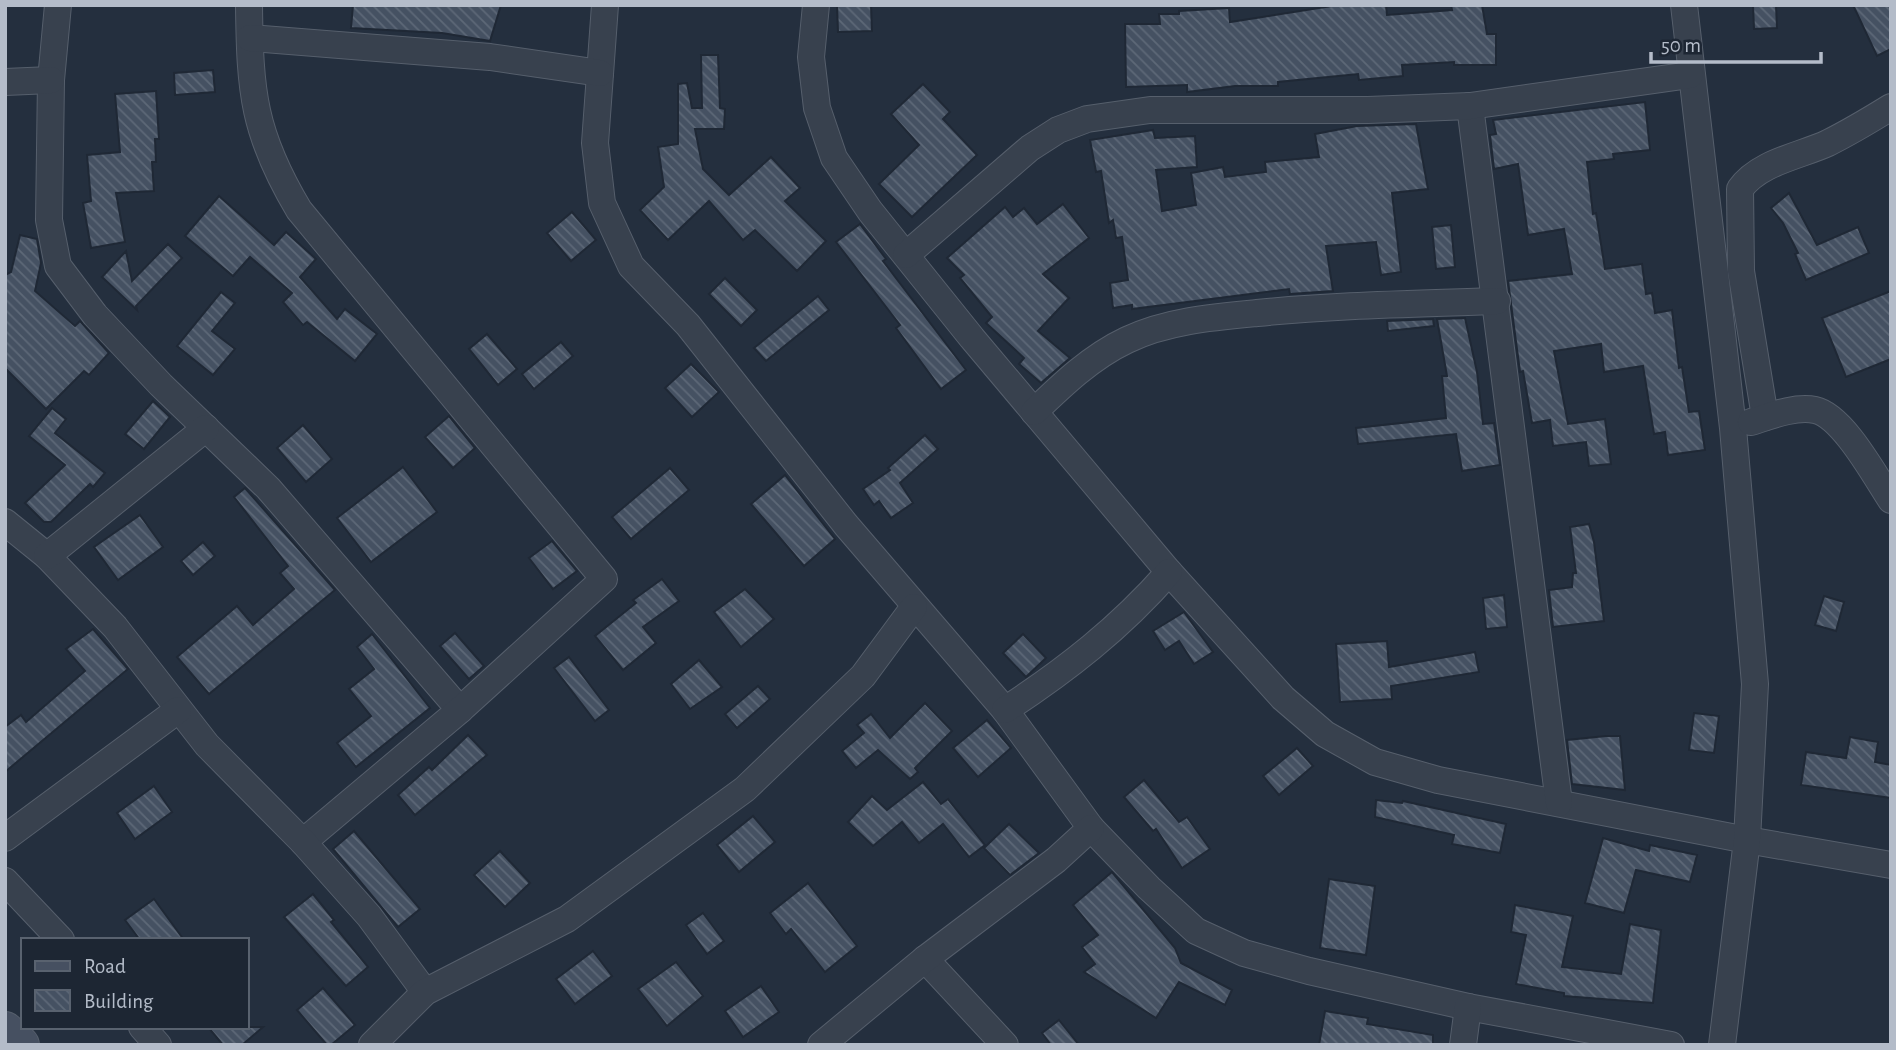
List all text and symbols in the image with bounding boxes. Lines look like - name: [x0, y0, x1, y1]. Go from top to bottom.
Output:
- scale bar: [1651, 21, 1821, 65]
- text: 50 m: [1661, 35, 1701, 56]
- legend: [21, 938, 248, 1029]
- text: Road: [84, 956, 126, 977]
- text: Building: [84, 991, 154, 1012]

